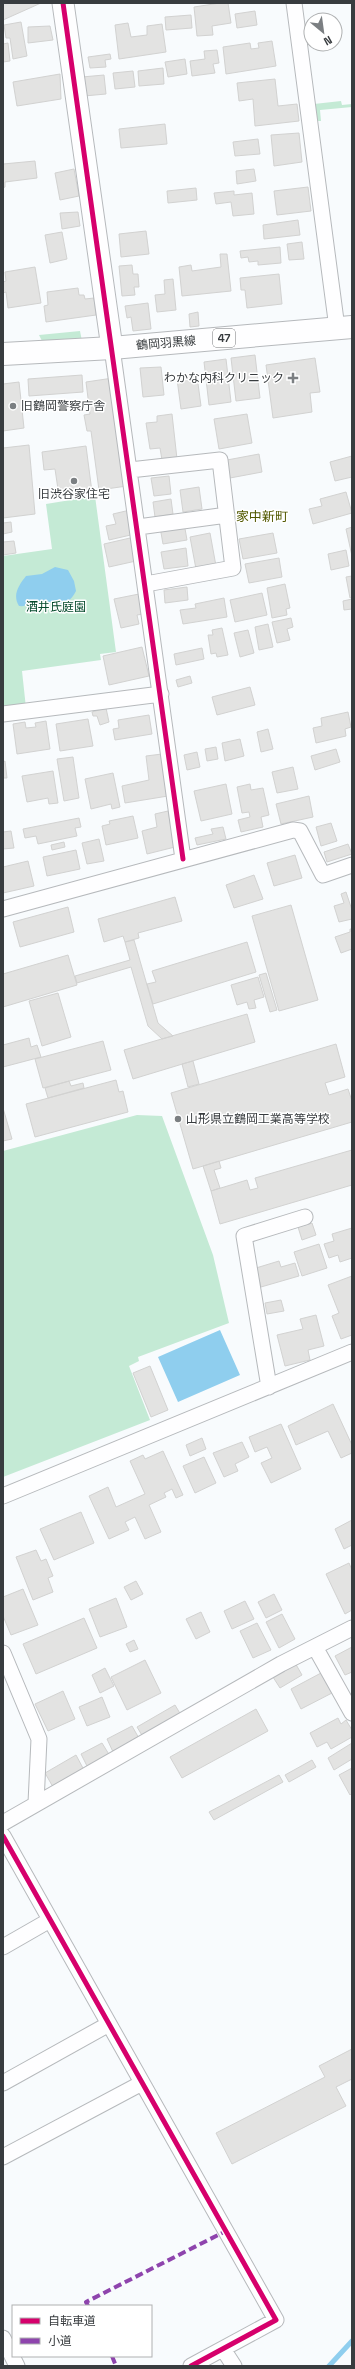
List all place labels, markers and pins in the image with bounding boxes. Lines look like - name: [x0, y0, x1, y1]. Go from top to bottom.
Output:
- place label: わかな内科クリニック: [164, 370, 284, 386]
- marker: わかな内科クリニック: [287, 372, 299, 384]
- place label: 旧鶴岡警察庁舎: [21, 398, 105, 414]
- marker: 旧鶴岡警察庁舎: [8, 401, 18, 411]
- marker: 旧渋谷家住宅: [69, 476, 79, 486]
- place label: 旧渋谷家住宅: [38, 486, 110, 502]
- place label: 山形県立鶴岡工業高等学校: [186, 1111, 330, 1127]
- marker: 山形県立鶴岡工業高等学校: [173, 1114, 183, 1124]

